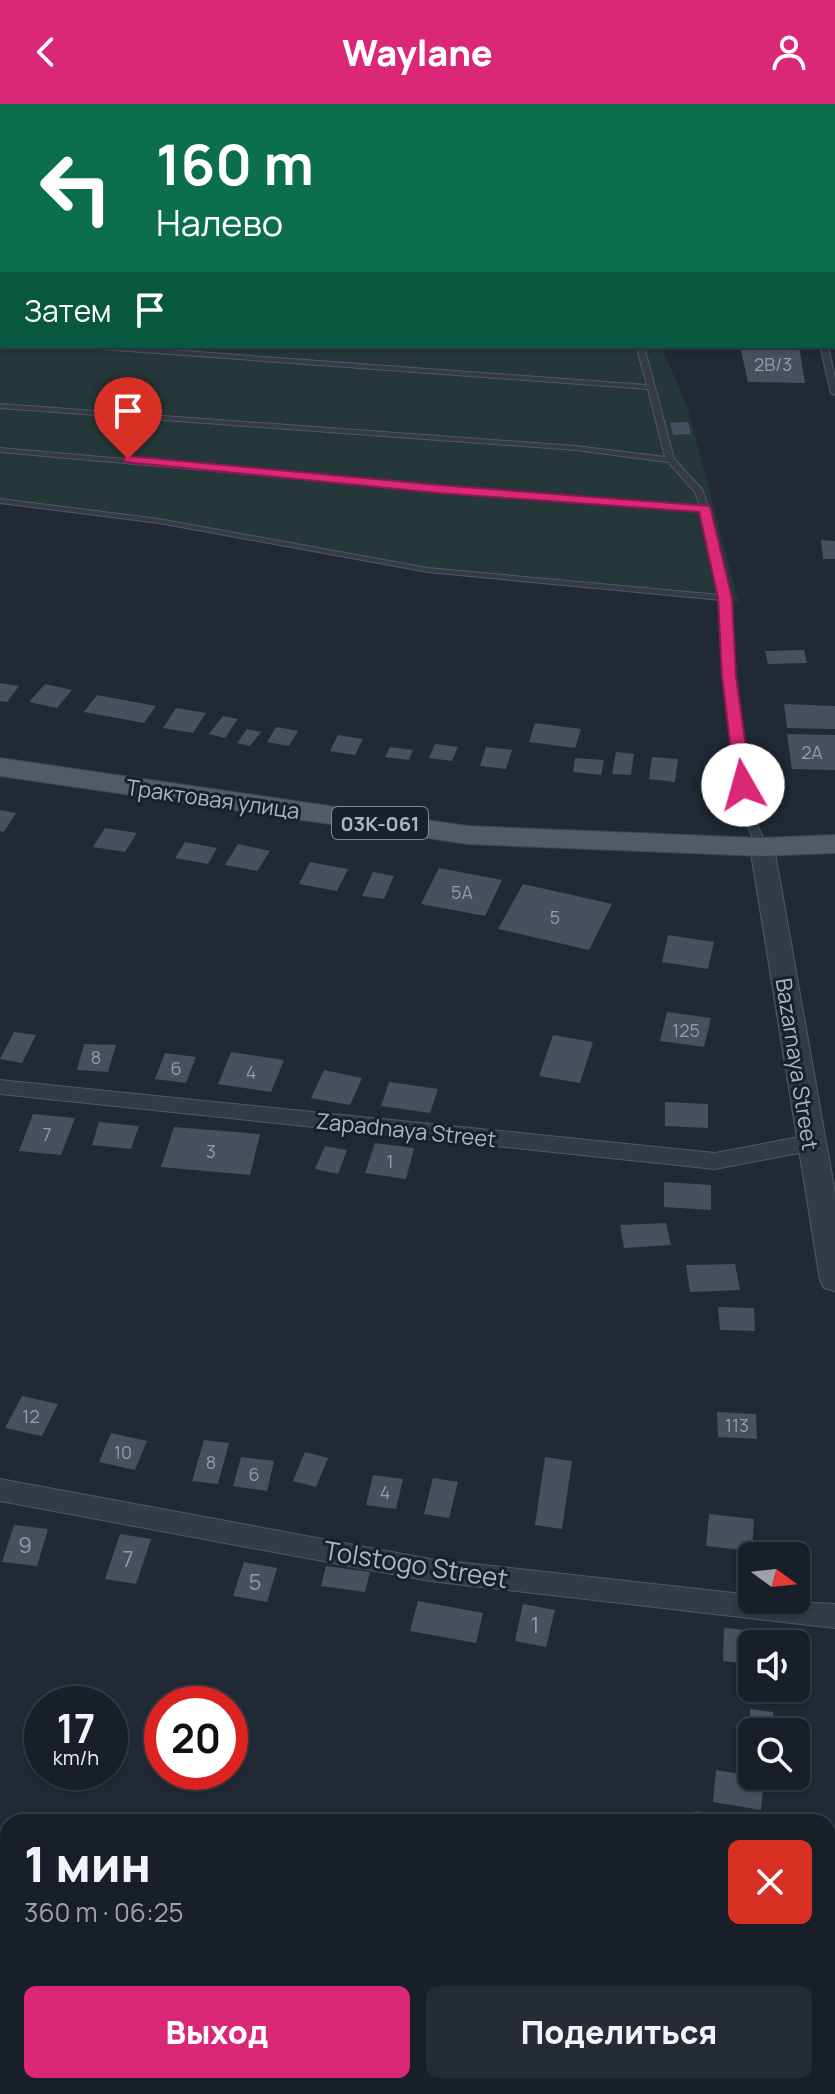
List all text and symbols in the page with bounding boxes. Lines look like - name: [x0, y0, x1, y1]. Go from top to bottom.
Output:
- text: Waylane: [342, 28, 493, 77]
- icon: back: [24, 30, 68, 74]
- icon: person: [767, 30, 811, 74]
- text: 160 m: [156, 125, 314, 202]
- icon: left: [24, 136, 128, 240]
- text: Налево: [156, 198, 283, 247]
- icon: arrive: [128, 288, 172, 332]
- text: Затем: [24, 290, 112, 331]
- house number: 2В/3: [754, 352, 792, 376]
- pin: [94, 377, 162, 459]
- icon: arrive: [106, 389, 150, 433]
- house number: 2А: [801, 740, 823, 764]
- position arrow: [701, 743, 785, 827]
- street label: Трактовая улица: [124, 772, 302, 826]
- road number: 03К-061: [332, 807, 428, 839]
- house number: 5А: [451, 880, 473, 904]
- house number: 5: [550, 905, 560, 929]
- street label: Bazarnaya Street: [769, 976, 825, 1152]
- house number: 125: [672, 1018, 700, 1042]
- house number: 8: [91, 1045, 101, 1069]
- house number: 6: [170, 1056, 182, 1080]
- house number: 4: [246, 1060, 256, 1084]
- street label: Zapadnaya Street: [314, 1106, 498, 1154]
- house number: 7: [42, 1122, 52, 1146]
- house number: 3: [206, 1139, 216, 1163]
- house number: 1: [386, 1149, 394, 1173]
- house number: 12: [22, 1404, 40, 1428]
- house number: 113: [725, 1413, 749, 1437]
- house number: 10: [114, 1440, 132, 1464]
- house number: 8: [206, 1450, 216, 1474]
- house number: 6: [248, 1462, 260, 1486]
- house number: 4: [380, 1480, 390, 1504]
- house number: 9: [18, 1530, 32, 1560]
- street label: Tolstogo Street: [321, 1532, 511, 1596]
- north arrow: [738, 1542, 810, 1614]
- map controls: [738, 1542, 810, 1790]
- house number: 7: [122, 1544, 134, 1574]
- house number: 5: [249, 1567, 261, 1597]
- house number: 1: [531, 1610, 539, 1640]
- button: sound: [738, 1630, 810, 1702]
- speed limit sign: 20: [144, 1686, 248, 1790]
- text: 17: [57, 1700, 95, 1755]
- button: search: [738, 1718, 810, 1790]
- text: km/h: [53, 1744, 99, 1771]
- text: 1 мин: [24, 1831, 151, 1896]
- button: close: [728, 1840, 812, 1924]
- text: 360 m · 06:25: [24, 1894, 184, 1930]
- button: Выход: [24, 1986, 410, 2078]
- button: Поделиться: [426, 1986, 812, 2078]

